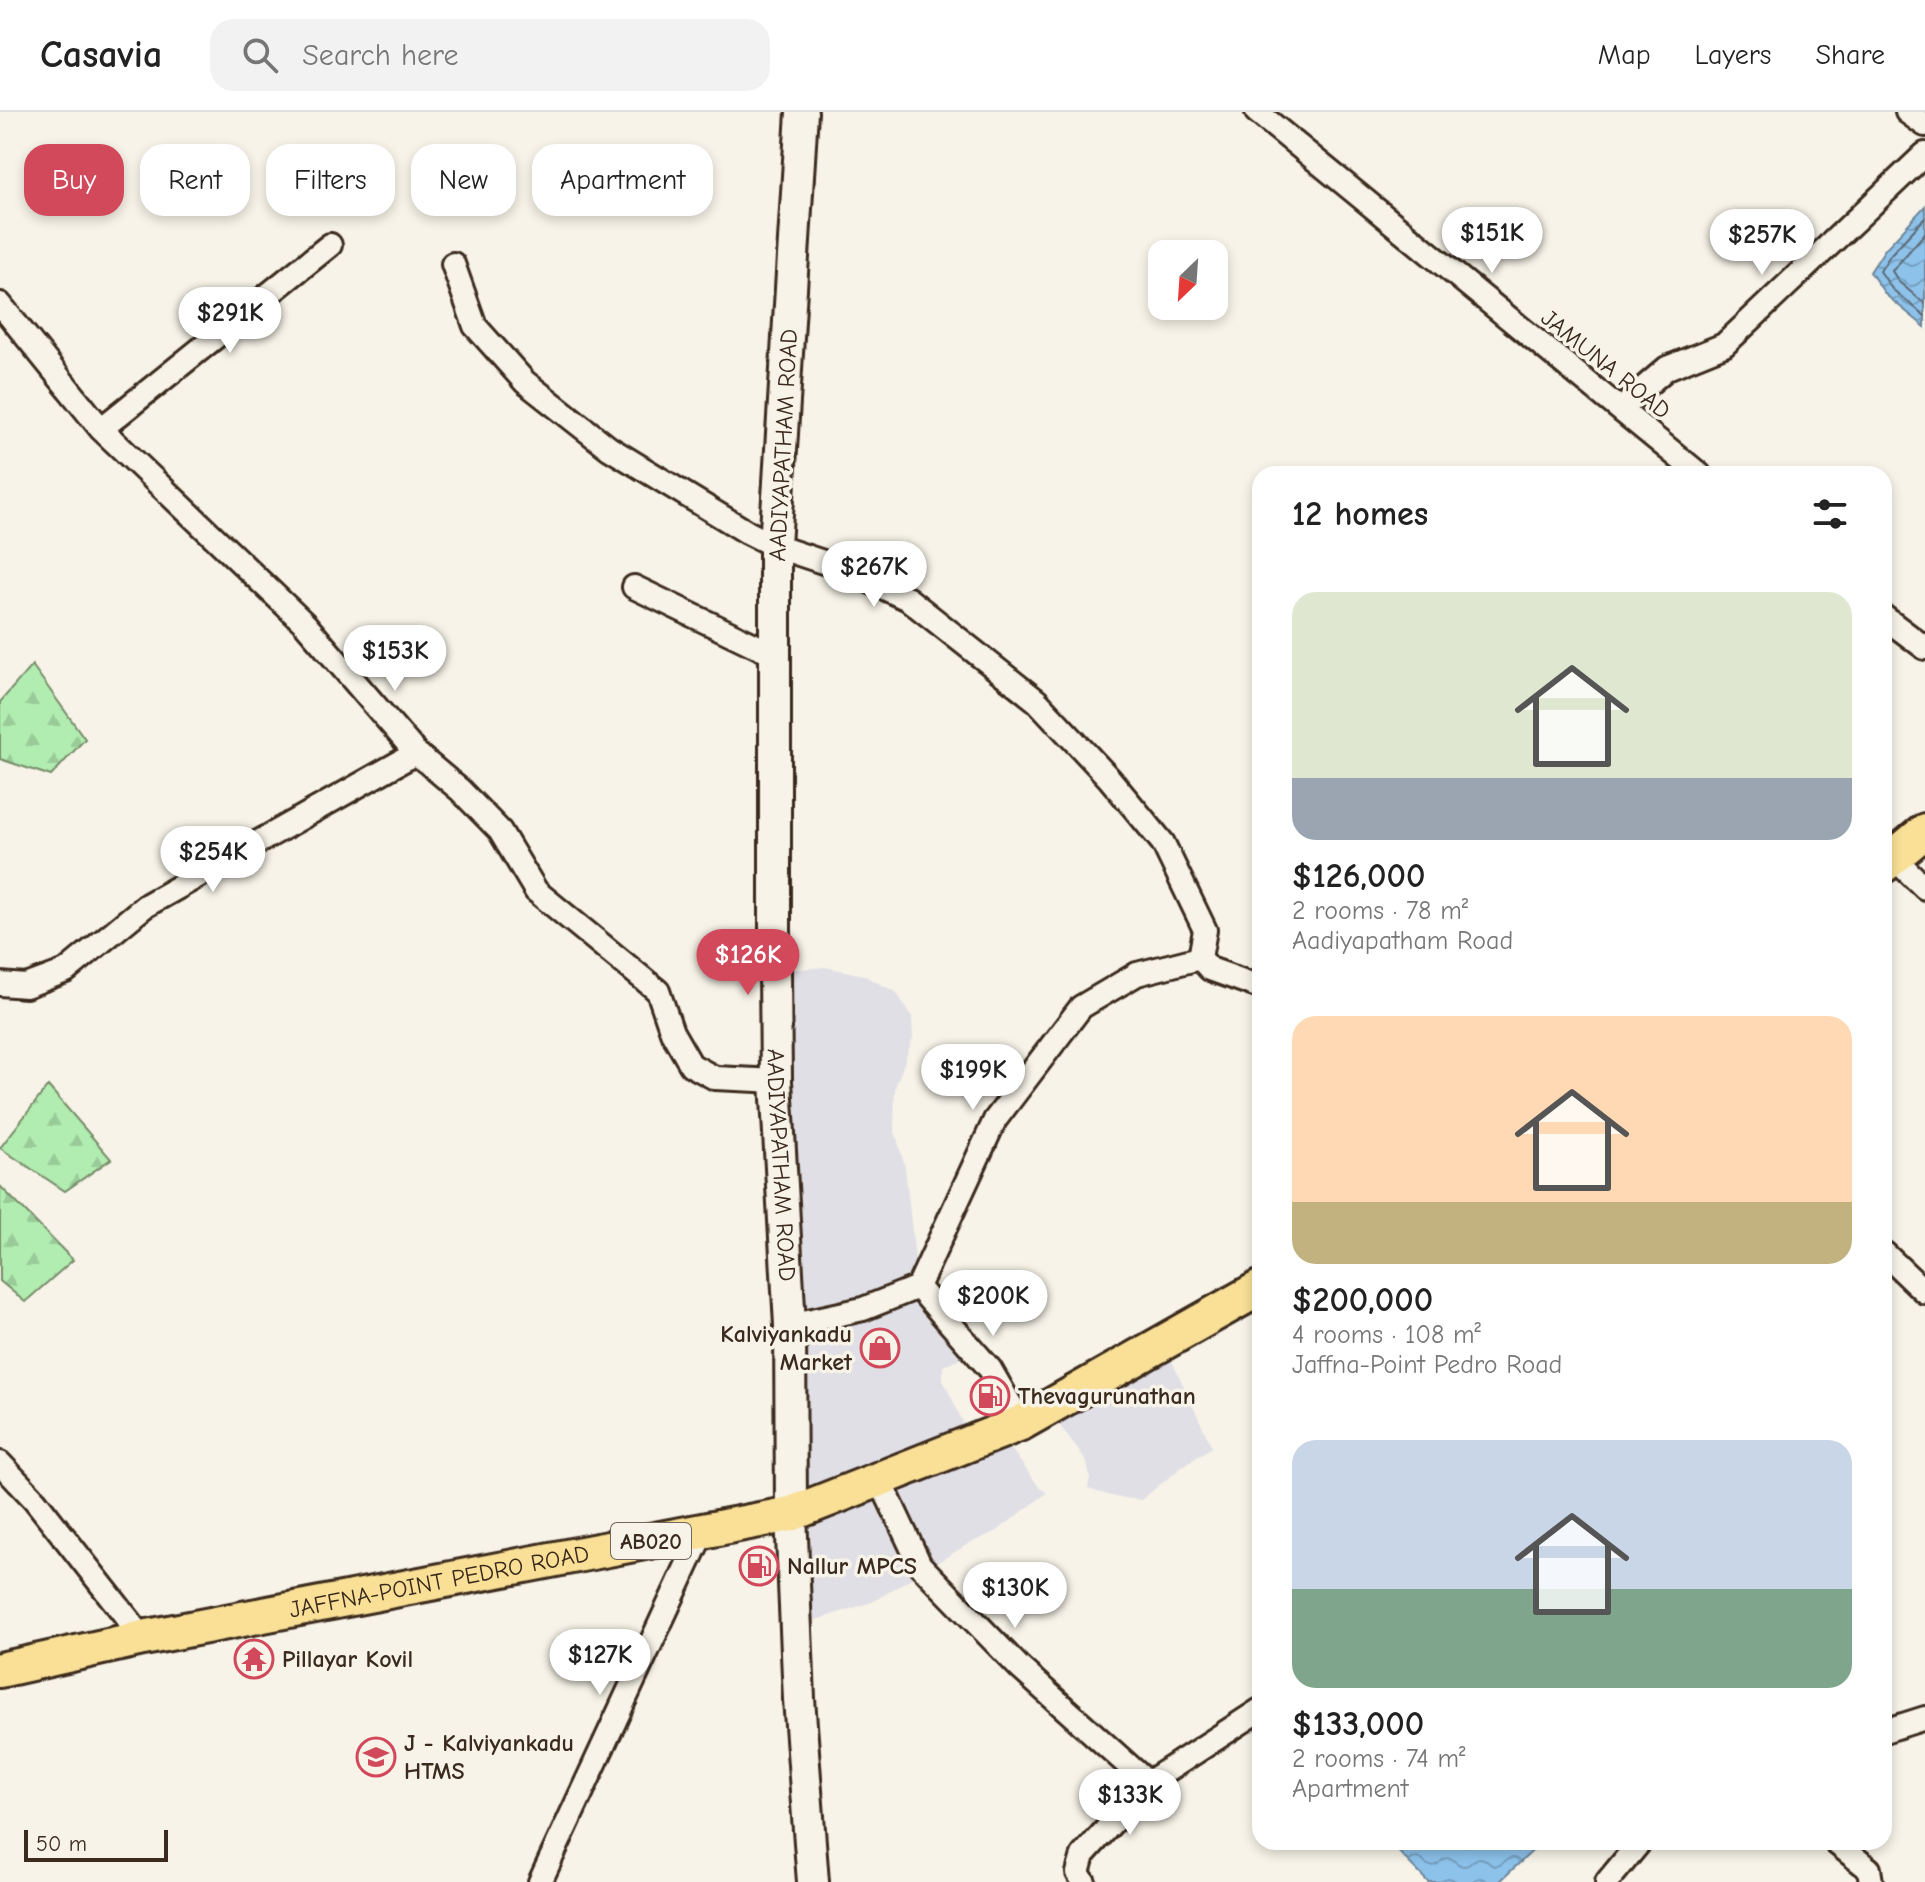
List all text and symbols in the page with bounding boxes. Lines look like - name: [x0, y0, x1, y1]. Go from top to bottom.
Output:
- search box: [210, 19, 770, 91]
- text: Casavia: [40, 33, 162, 77]
- icon: search: [238, 33, 282, 77]
- text: Search here: [302, 38, 458, 73]
- text: Map: [1598, 39, 1651, 71]
- text: Layers: [1695, 39, 1771, 71]
- text: Share: [1815, 39, 1885, 71]
- chip: Buy: [24, 144, 124, 216]
- chip: Rent: [140, 144, 250, 216]
- chip: Filters: [266, 144, 395, 216]
- chip: New: [411, 144, 516, 216]
- chip: Apartment: [532, 144, 713, 216]
- pin: $151K: [1436, 207, 1548, 275]
- pin: $257K: [1706, 209, 1818, 277]
- text: $151K: [1460, 218, 1524, 248]
- text: $257K: [1728, 220, 1796, 250]
- north arrow: [1148, 240, 1228, 320]
- map controls: [1148, 240, 1228, 320]
- pin: $291K: [174, 287, 286, 355]
- text: $291K: [196, 298, 264, 328]
- street label: JAMUNA ROAD: [1536, 303, 1676, 425]
- street label: AADIYAPATHAM ROAD: [763, 328, 803, 562]
- icon: filters: [1808, 492, 1852, 536]
- text: 12 homes: [1292, 494, 1428, 534]
- pin: $267K: [818, 541, 930, 609]
- text: $267K: [840, 552, 908, 582]
- pin: $153K: [339, 625, 451, 693]
- text: $153K: [361, 636, 429, 666]
- icon: home: [1500, 644, 1644, 788]
- pin: $254K: [157, 826, 269, 894]
- text: $254K: [178, 837, 248, 867]
- text: $126,000: [1292, 856, 1425, 896]
- text: 2 rooms · 78 m²: [1292, 896, 1468, 926]
- text: Aadiyapatham Road: [1292, 926, 1513, 956]
- pin: $126K: [692, 929, 804, 997]
- text: $126K: [714, 940, 782, 970]
- pin: $199K: [917, 1044, 1029, 1112]
- street label: AADIYAPATHAM ROAD: [762, 1048, 801, 1282]
- text: $199K: [939, 1055, 1007, 1085]
- icon: home: [1500, 1068, 1644, 1212]
- pin: $200K: [937, 1270, 1049, 1338]
- text: $200,000: [1292, 1280, 1433, 1320]
- text: $200K: [957, 1281, 1029, 1311]
- place label: Kalviyankadu Market: [720, 1320, 853, 1376]
- text: 4 rooms · 108 m²: [1292, 1320, 1481, 1350]
- shop icon: Kalviyankadu Market: [859, 1327, 901, 1369]
- text: Jaffna-Point Pedro Road: [1292, 1350, 1562, 1380]
- fuel station icon: Thevagurunathan: [969, 1375, 1011, 1417]
- place label: Thevagurunathan: [1018, 1382, 1196, 1410]
- icon: home: [1500, 1492, 1644, 1636]
- road number: AB020: [611, 1523, 691, 1559]
- street label: JAFFNA-POINT PEDRO ROAD: [287, 1539, 591, 1624]
- fuel station icon: Nallur MPCS: [738, 1545, 780, 1587]
- place label: Nallur MPCS: [787, 1552, 917, 1580]
- pin: $130K: [959, 1562, 1071, 1630]
- text: $130K: [981, 1573, 1049, 1603]
- pin: $127K: [544, 1629, 656, 1697]
- temple icon: Pillayar Kovil: [233, 1638, 275, 1680]
- text: $127K: [568, 1640, 632, 1670]
- place label: Pillayar Kovil: [282, 1645, 413, 1673]
- text: $133,000: [1292, 1704, 1424, 1744]
- place label: J - Kalviyankadu HTMS: [404, 1729, 574, 1785]
- school or university icon: J - Kalviyankadu HTMS: [355, 1736, 397, 1778]
- text: 2 rooms · 74 m²: [1292, 1744, 1465, 1774]
- pin: $133K: [1074, 1769, 1186, 1837]
- text: Apartment: [1292, 1774, 1408, 1804]
- text: $133K: [1097, 1780, 1163, 1810]
- scale bar: [24, 1826, 168, 1862]
- text: 50 m: [36, 1831, 87, 1857]

